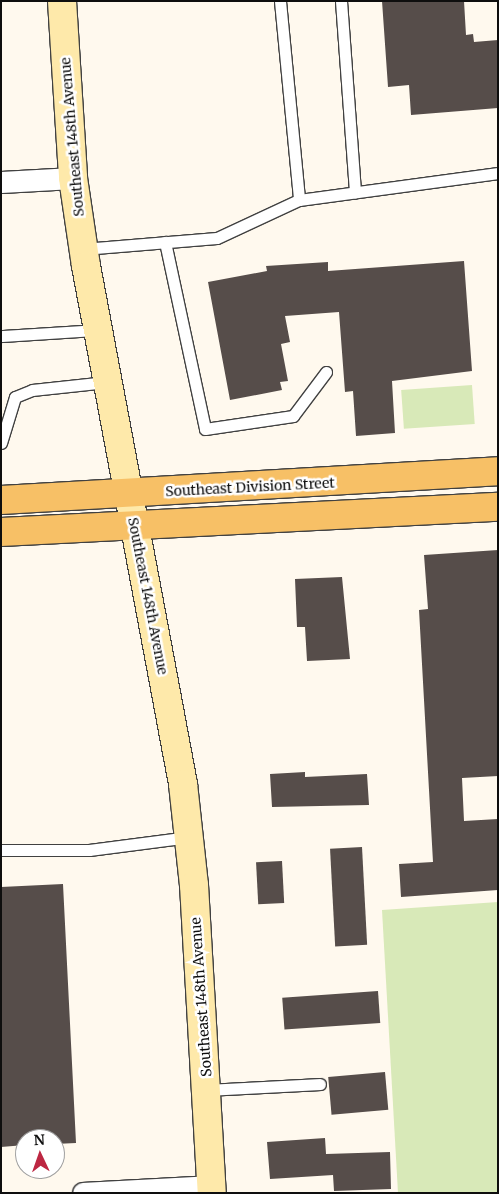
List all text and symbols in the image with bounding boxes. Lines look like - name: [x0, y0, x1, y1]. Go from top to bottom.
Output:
- street label: Southeast 148th Avenue: [57, 57, 87, 217]
- street label: Southeast Division Street: [165, 474, 335, 500]
- street label: Southeast 148th Avenue: [124, 516, 172, 676]
- street label: Southeast 148th Avenue: [187, 917, 215, 1077]
- north arrow: [15, 1129, 65, 1179]
- text: N: [33, 1131, 45, 1149]

